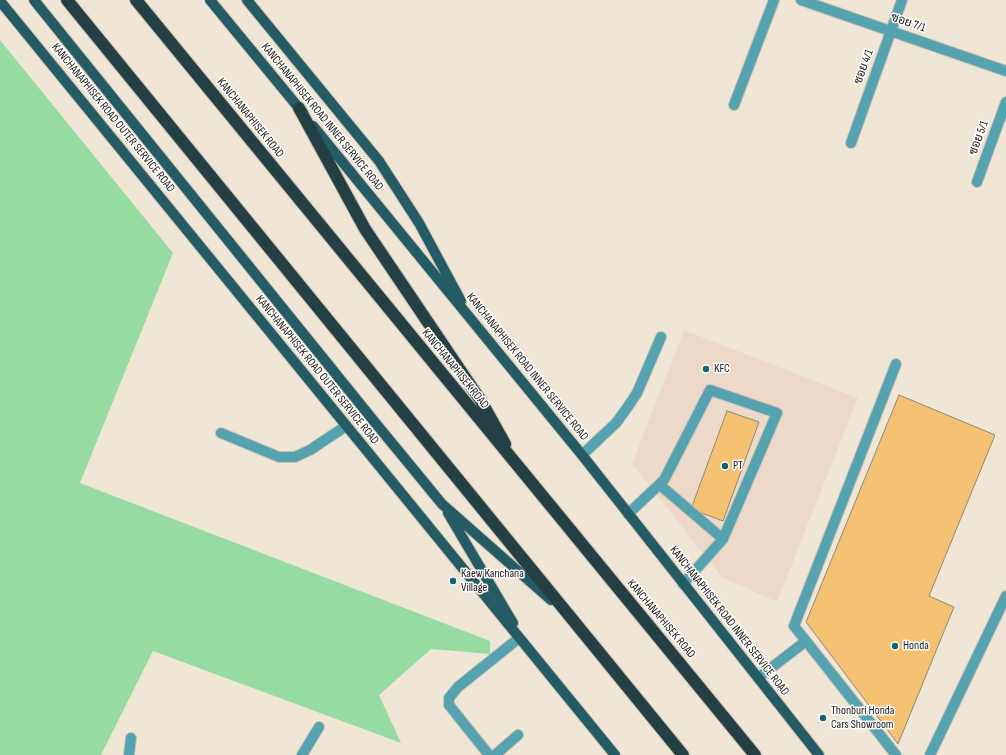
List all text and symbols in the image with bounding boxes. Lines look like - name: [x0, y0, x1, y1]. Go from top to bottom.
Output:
- street label: ซอย 7/1: [889, 10, 927, 36]
- street label: KANCHANAPHISEK ROAD OUTER SERVICE ROAD: [48, 40, 178, 196]
- street label: KANCHANAPHISEK ROAD INNER SERVICE ROAD: [258, 40, 386, 194]
- street label: ซอย 4/1: [851, 48, 877, 86]
- street label: KANCHANAPHISEK ROAD: [213, 75, 287, 161]
- street label: ซอย 5/1: [966, 119, 992, 157]
- street label: KANCHANAPHISEK ROAD INNER SERVICE ROAD: [463, 290, 591, 444]
- street label: KANCHANAPHISEK ROAD OUTER SERVICE ROAD: [252, 292, 382, 448]
- street label: KANCHANAPHISEK ROAD: [418, 326, 492, 412]
- place label: KFC: [714, 362, 730, 376]
- marker: KFC: [701, 364, 711, 374]
- place label: PT: [733, 459, 743, 473]
- marker: PT: [720, 461, 730, 471]
- street label: KANCHANAPHISEK ROAD INNER SERVICE ROAD: [666, 543, 792, 699]
- place label: Kaew Kanchana Village: [461, 567, 524, 595]
- marker: Kaew Kanchana Village: [448, 576, 458, 586]
- street label: KANCHANAPHISEK ROAD: [624, 577, 698, 661]
- place label: Honda: [903, 639, 929, 653]
- marker: Honda: [890, 641, 900, 651]
- place label: Thonburi Honda Cars Showroom: [831, 704, 894, 732]
- marker: Thonburi Honda Cars Showroom: [818, 713, 828, 723]

